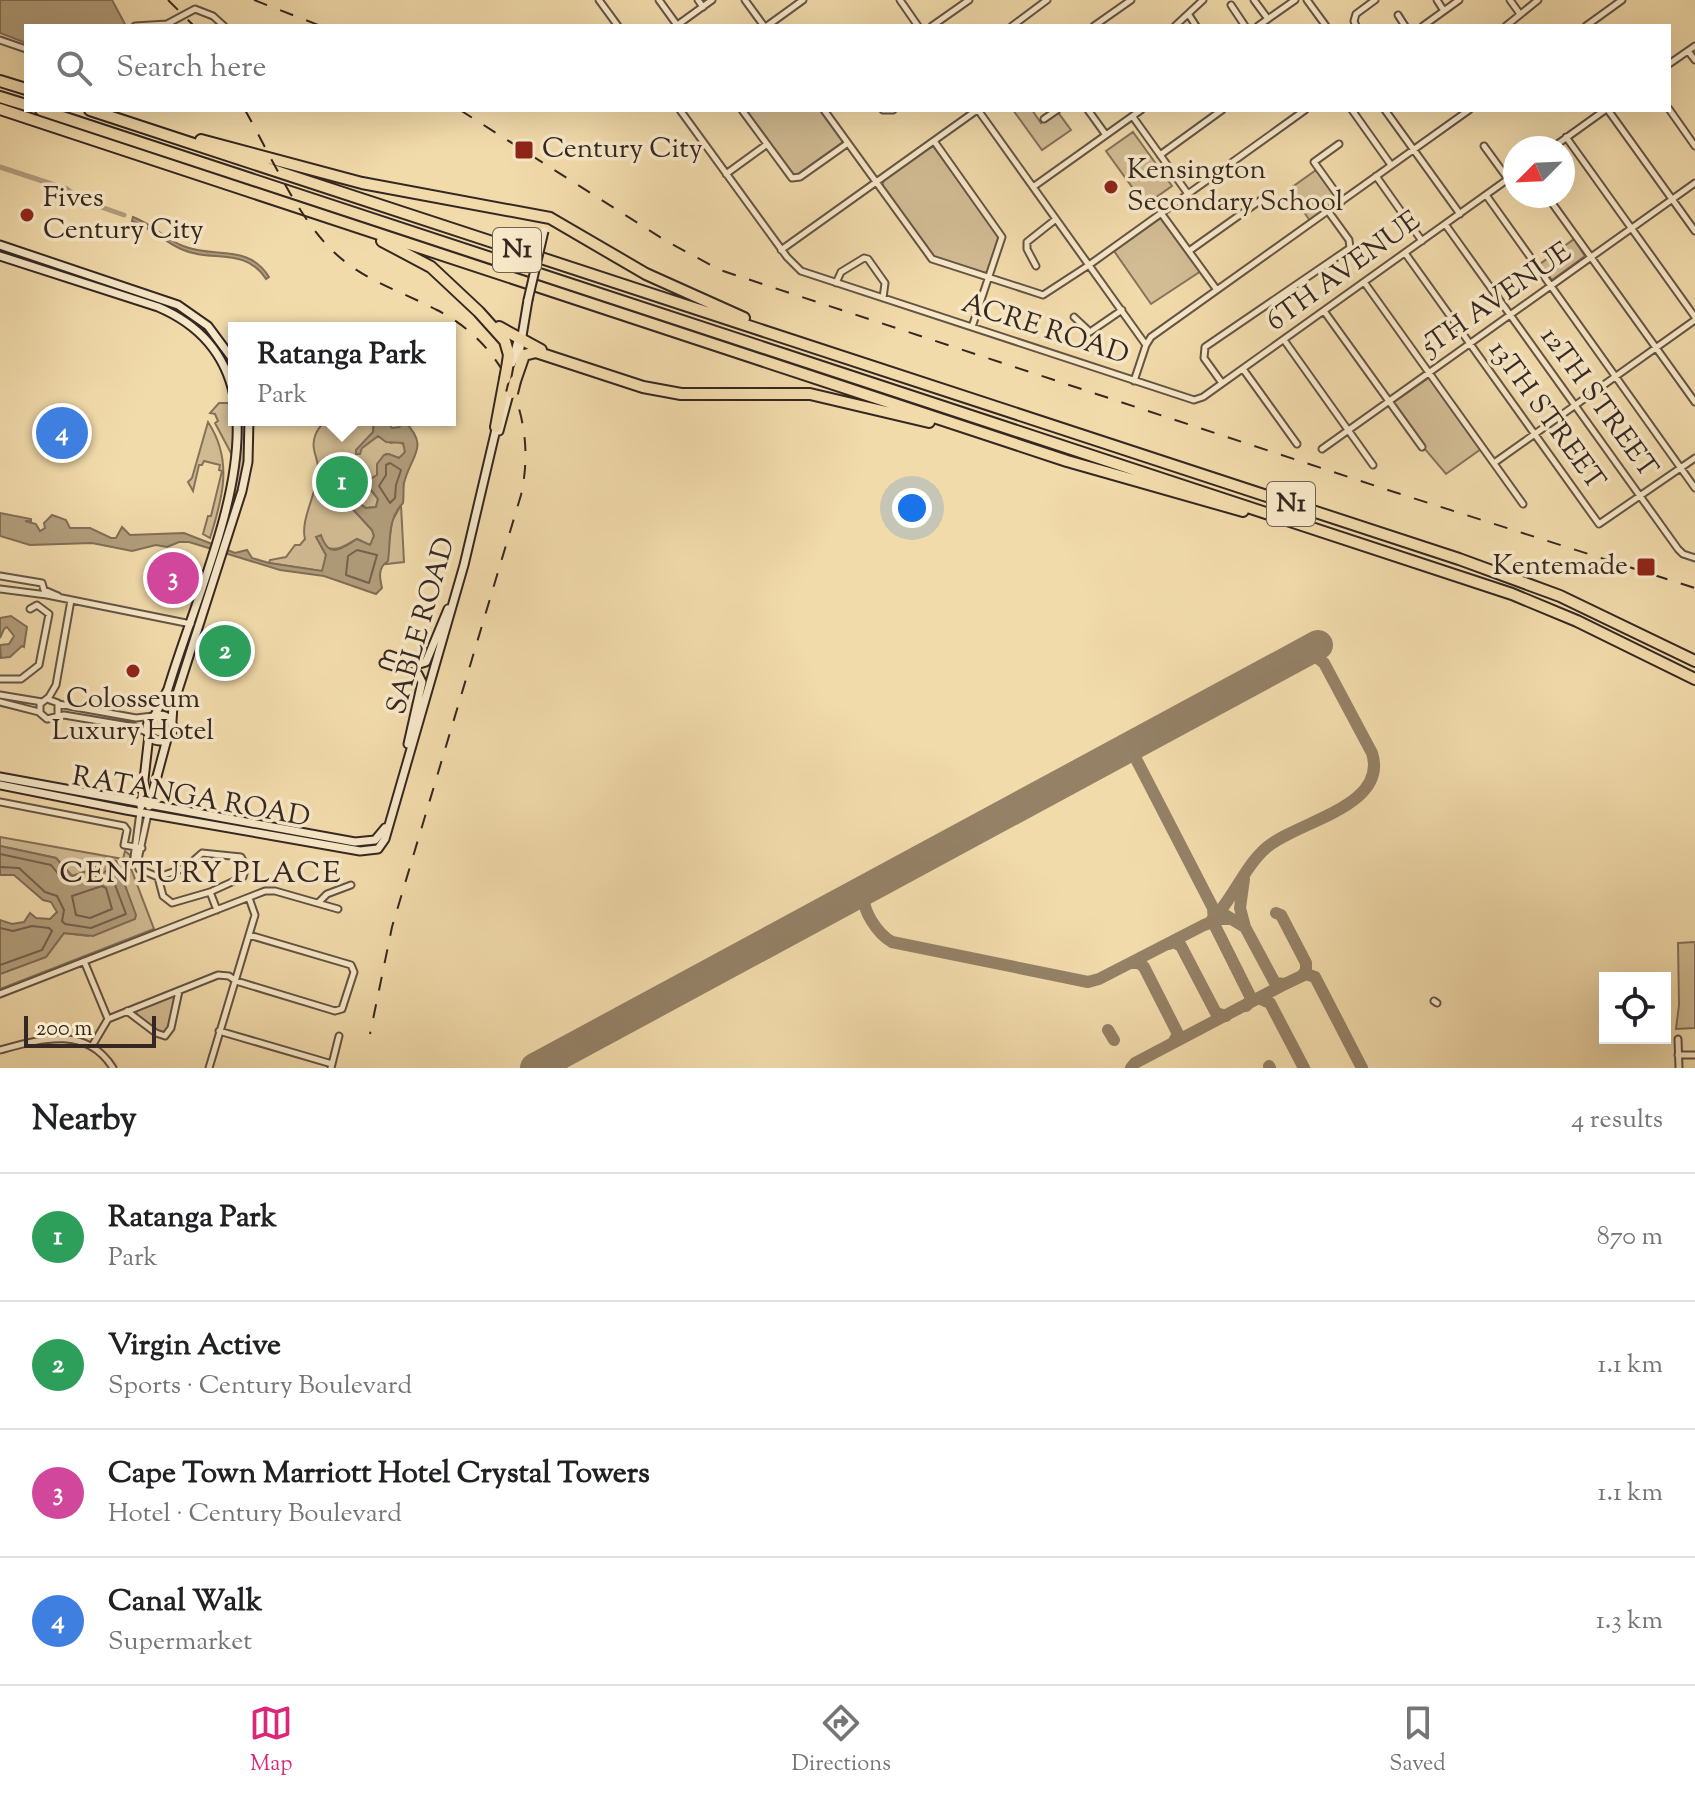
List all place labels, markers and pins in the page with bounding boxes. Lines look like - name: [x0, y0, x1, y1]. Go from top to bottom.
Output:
- place label: Century City: [542, 130, 703, 170]
- marker: Century City: [513, 139, 535, 161]
- place label: Kensington Secondary School: [1127, 151, 1344, 223]
- marker: Kensington Secondary School: [1102, 178, 1120, 196]
- place label: Fives Century City: [43, 179, 204, 251]
- marker: Fives Century City: [18, 206, 36, 224]
- pin: 4: [36, 403, 88, 463]
- pin: 1: [316, 452, 368, 512]
- place label: Kentemade: [1493, 547, 1628, 587]
- pin: 3: [147, 548, 199, 608]
- marker: Kentemade: [1635, 556, 1657, 578]
- pin: 2: [199, 621, 251, 681]
- marker: Colosseum Luxury Hotel: [124, 662, 142, 680]
- place label: Colosseum Luxury Hotel: [52, 680, 214, 752]

